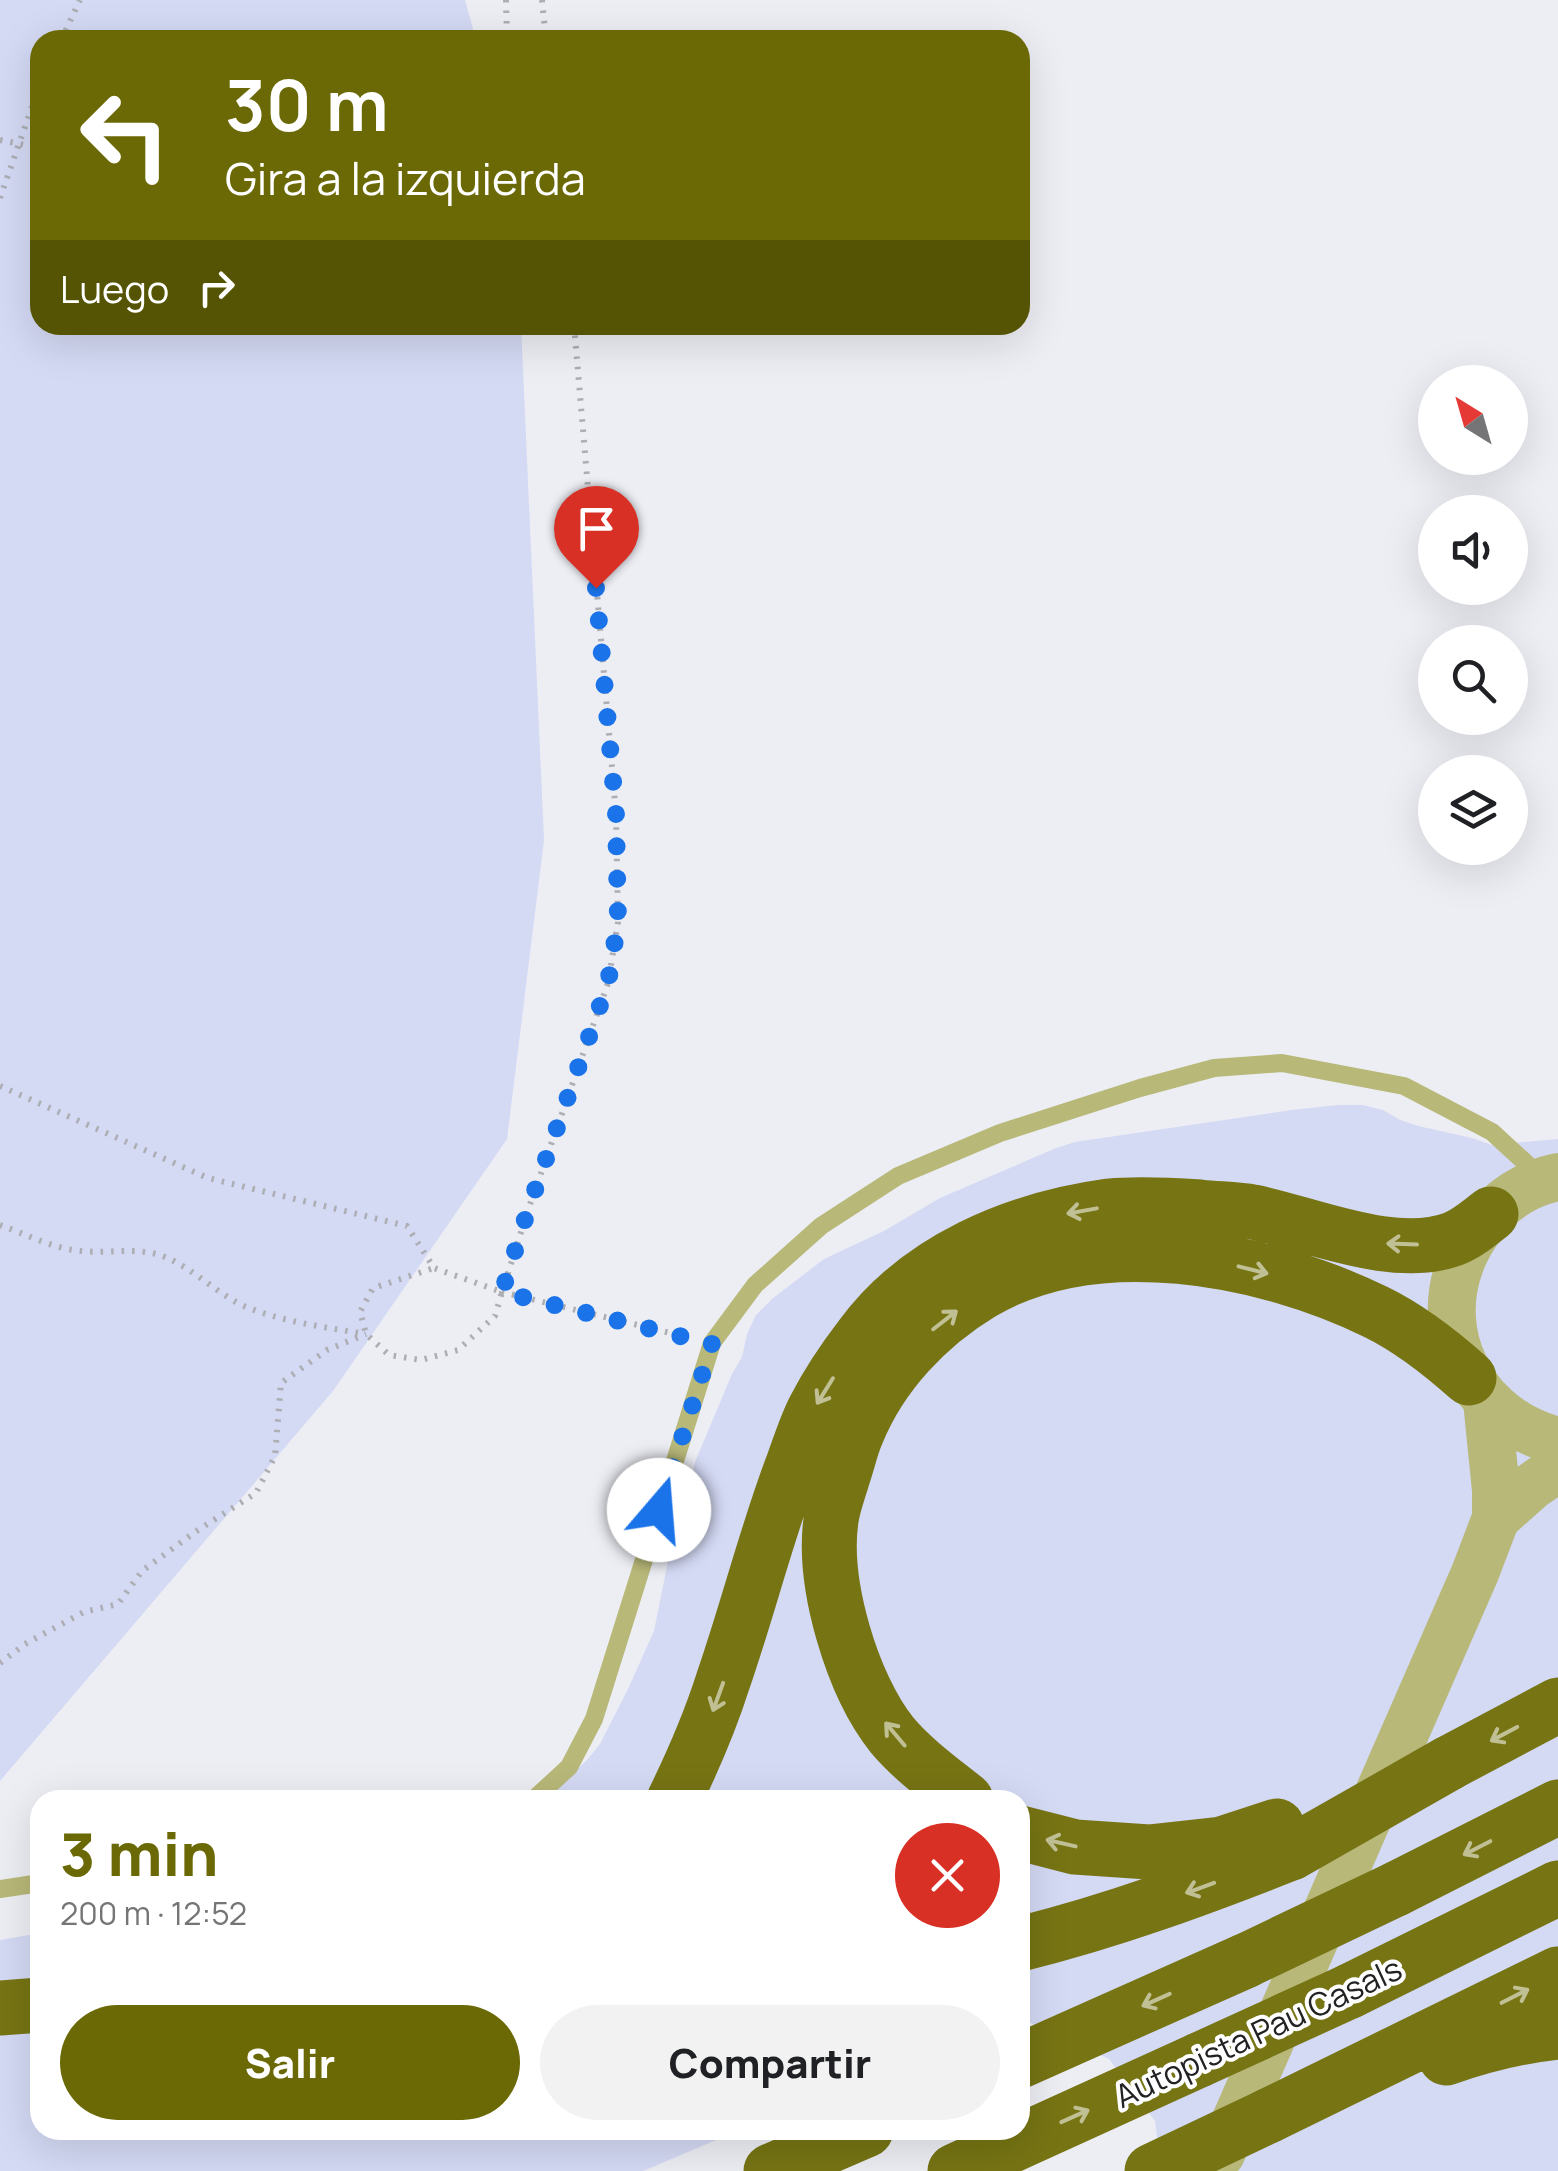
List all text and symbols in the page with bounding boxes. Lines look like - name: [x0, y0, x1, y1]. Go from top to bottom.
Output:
- text: 30 m: [225, 56, 389, 152]
- icon: left: [60, 70, 190, 200]
- text: Gira a la izquierda: [225, 147, 586, 209]
- icon: right: [189, 260, 244, 315]
- text: Luego: [60, 262, 169, 314]
- north arrow: [1418, 365, 1528, 475]
- map controls: [1418, 365, 1528, 865]
- pin: [554, 486, 639, 589]
- button: sound: [1418, 495, 1528, 605]
- icon: arrive: [569, 501, 624, 556]
- button: search: [1418, 625, 1528, 735]
- button: layers: [1418, 755, 1528, 865]
- one-way arrow: [1066, 1202, 1099, 1221]
- one-way arrow: [1387, 1234, 1419, 1253]
- one-way arrow: [1237, 1261, 1268, 1280]
- one-way arrow: [931, 1309, 957, 1331]
- one-way arrow: [815, 1376, 836, 1405]
- position arrow: [607, 1458, 711, 1562]
- one-way arrow: [708, 1680, 726, 1711]
- one-way arrow: [884, 1722, 906, 1748]
- one-way arrow: [1489, 1725, 1519, 1744]
- text: 3 min: [60, 1812, 218, 1894]
- button: close: [895, 1823, 1000, 1928]
- one-way arrow: [1046, 1833, 1078, 1851]
- one-way arrow: [1463, 1839, 1492, 1858]
- one-way arrow: [1185, 1880, 1216, 1898]
- text: 200 m · 12:52: [60, 1891, 247, 1935]
- street label: Autopista Pau Casals: [1107, 1946, 1409, 2118]
- one-way arrow: [1500, 1985, 1530, 2004]
- one-way arrow: [1142, 1992, 1172, 2011]
- button: Salir: [60, 2005, 520, 2120]
- button: Compartir: [540, 2005, 1000, 2120]
- one-way arrow: [1059, 2106, 1089, 2125]

